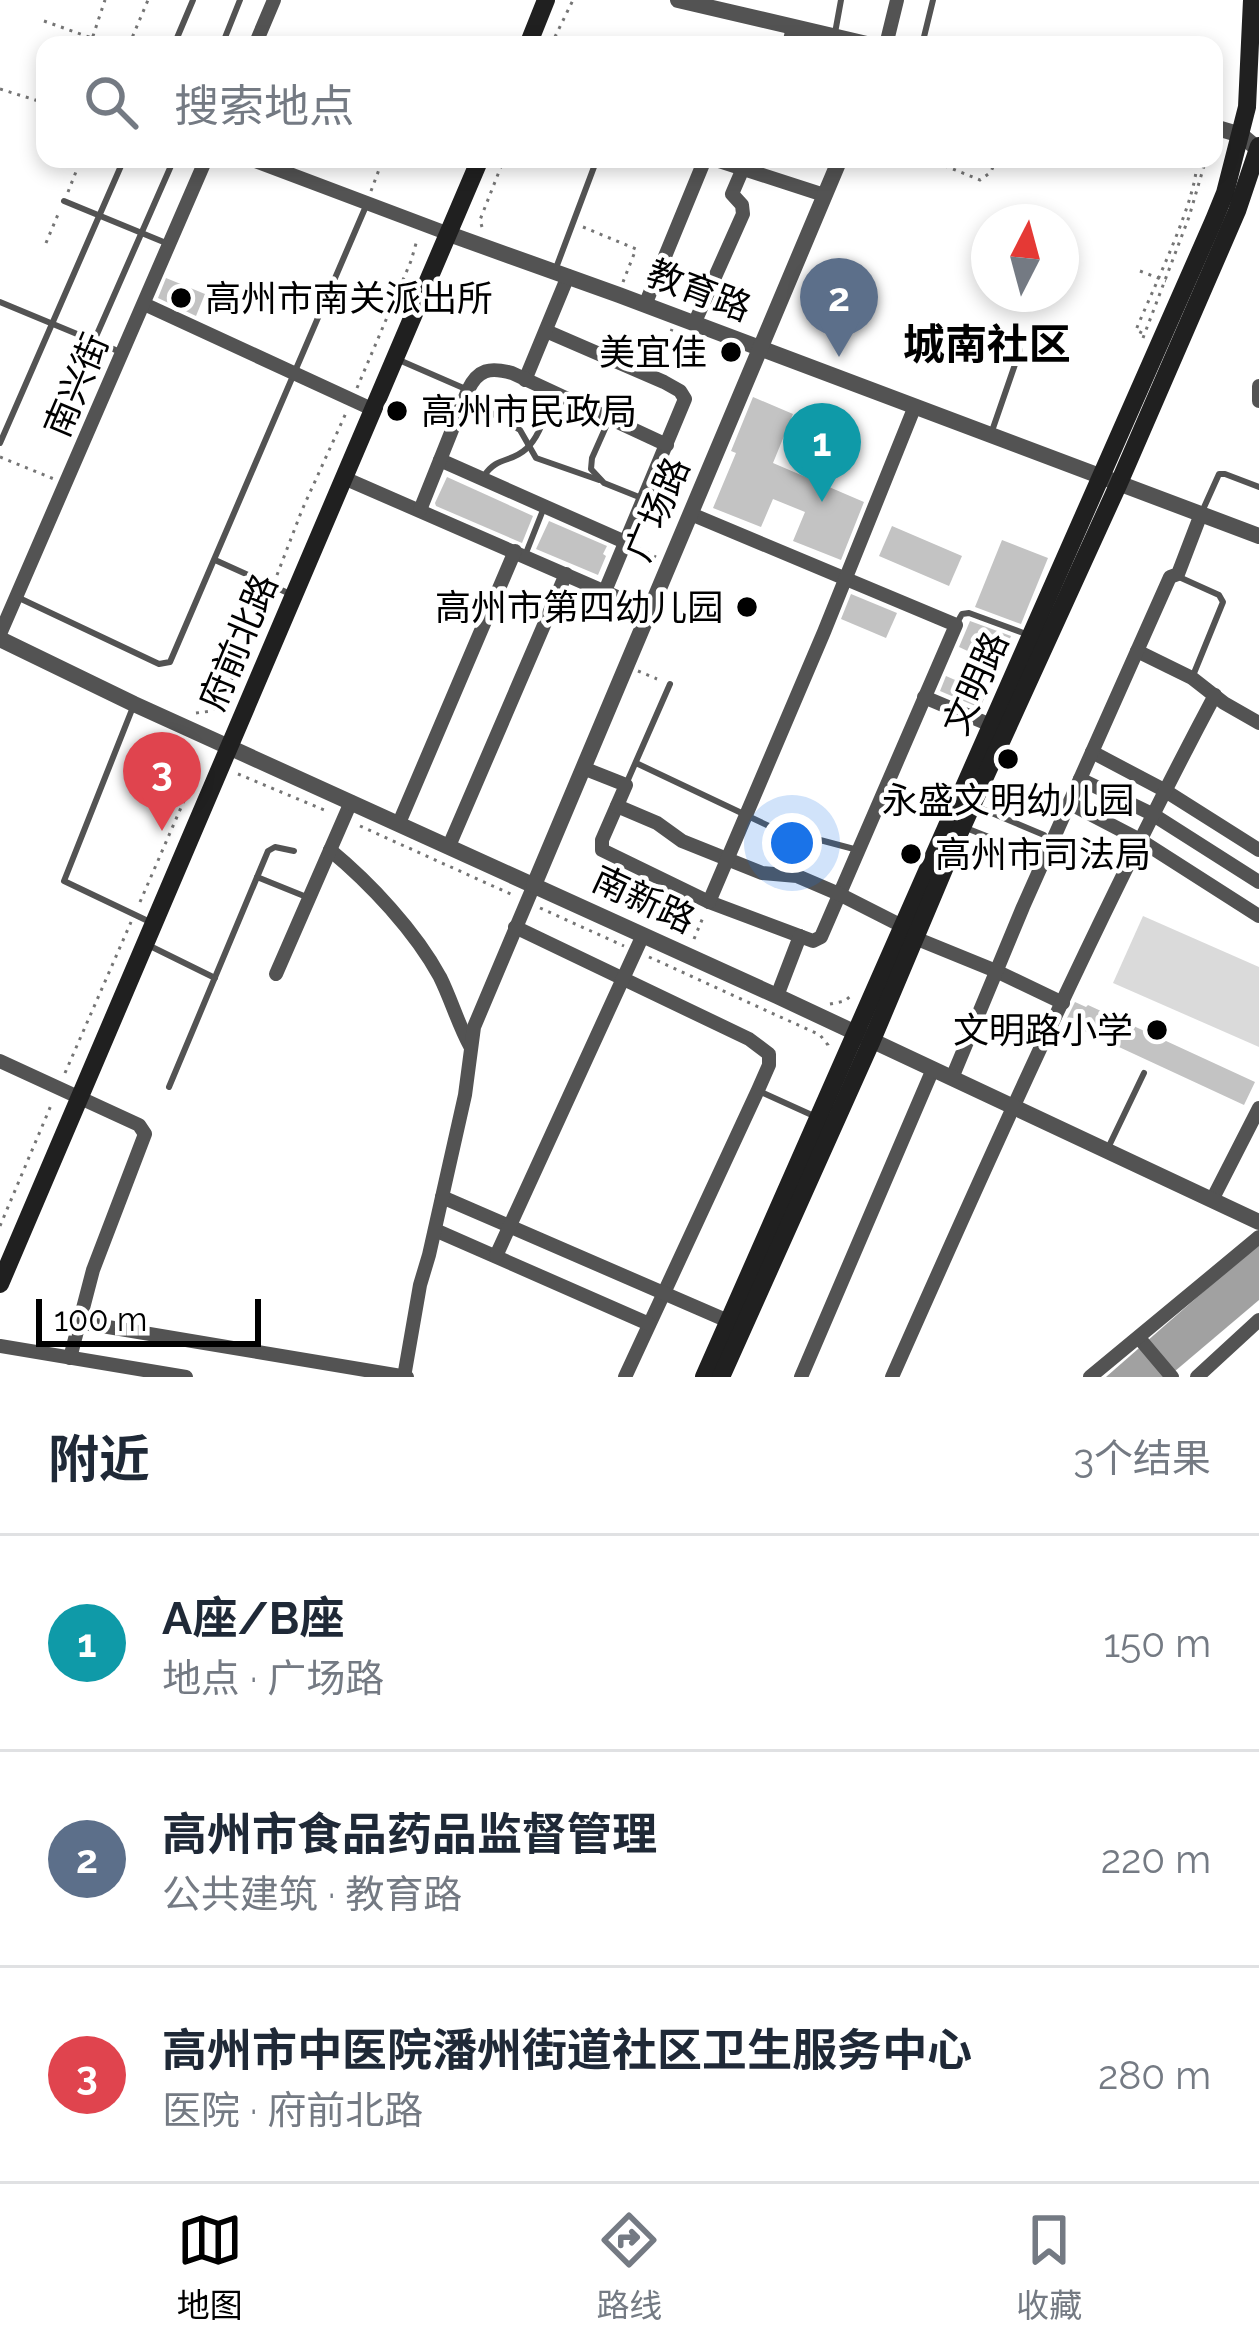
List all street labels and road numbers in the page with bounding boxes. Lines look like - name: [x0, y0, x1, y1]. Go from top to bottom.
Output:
- street label: 教育路: [641, 251, 757, 329]
- street label: 南兴街: [36, 327, 116, 443]
- street label: 广场路: [617, 451, 697, 567]
- street label: 府前北路: [191, 568, 285, 716]
- street label: 文明路: [934, 625, 1016, 741]
- street label: 南新路: [586, 857, 702, 941]

